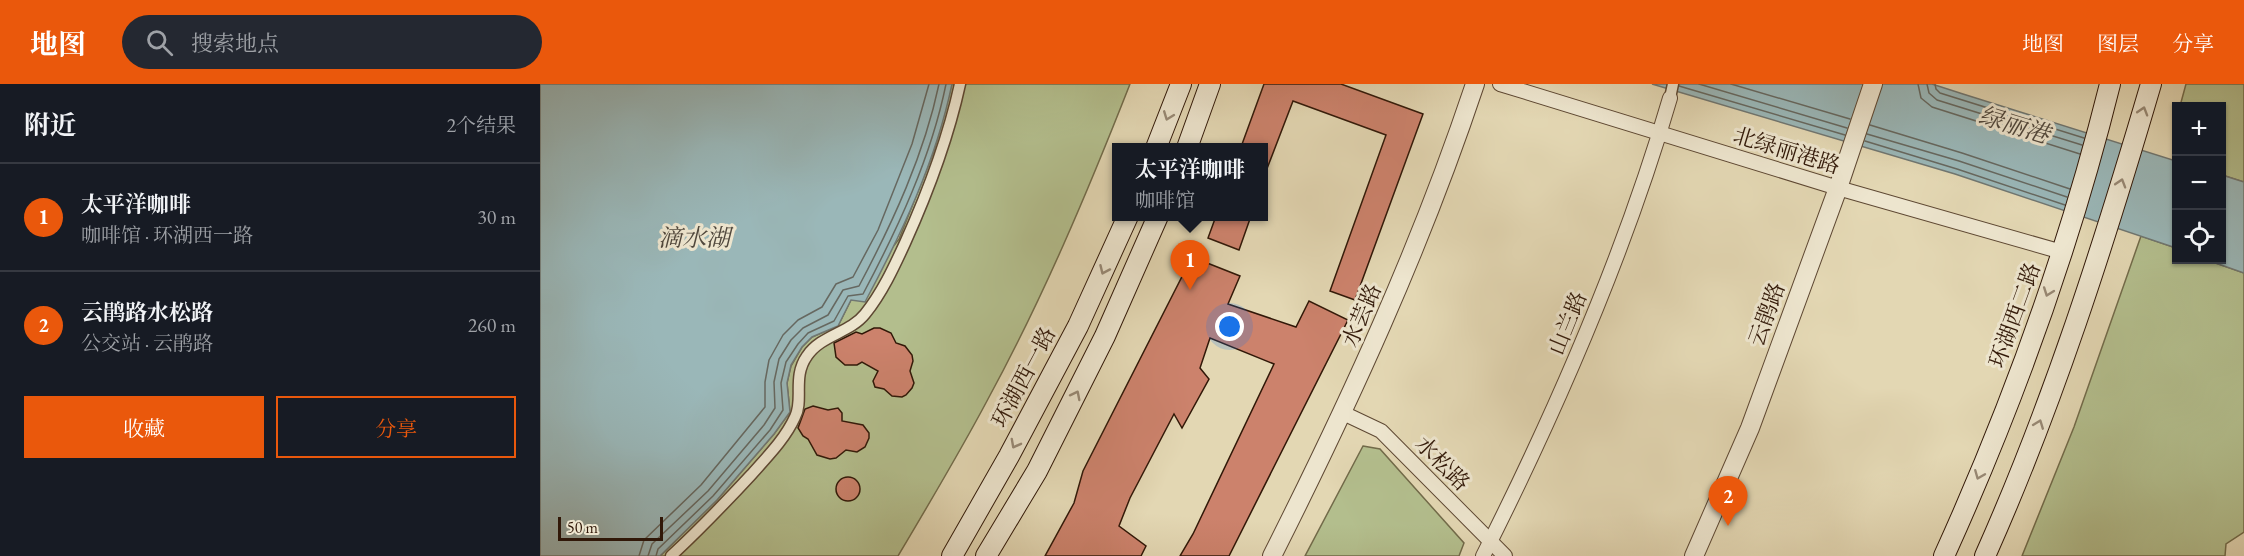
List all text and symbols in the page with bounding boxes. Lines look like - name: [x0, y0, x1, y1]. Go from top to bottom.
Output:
- search box: [122, 15, 542, 69]
- text: 地图: [30, 26, 86, 62]
- icon: search: [143, 26, 176, 59]
- text: 搜索地点: [191, 29, 279, 58]
- text: 地图: [2022, 30, 2064, 57]
- text: 图层: [2097, 30, 2139, 57]
- text: 分享: [2172, 30, 2214, 57]
- water label: 绿丽港: [1975, 99, 2056, 151]
- map controls: [2172, 102, 2226, 264]
- button: +: [2172, 102, 2226, 156]
- one-way arrow: [2136, 106, 2148, 117]
- text: 附近: [24, 108, 76, 142]
- one-way arrow: [1163, 110, 1176, 121]
- text: 2个结果: [446, 112, 516, 138]
- street label: 北绿丽港路: [1730, 121, 1844, 180]
- popup: [1112, 143, 1268, 221]
- text: 太平洋咖啡: [1135, 155, 1245, 184]
- button: −: [2172, 156, 2226, 210]
- one-way arrow: [2114, 178, 2126, 189]
- text: 咖啡馆: [1135, 187, 1195, 213]
- text: 太平洋咖啡: [81, 190, 191, 219]
- text: 1: [38, 204, 49, 230]
- text: 30 m: [477, 204, 516, 230]
- button: locate: [2172, 210, 2226, 264]
- text: 咖啡馆 · 环湖西一路: [81, 222, 253, 248]
- water label: 滴水湖: [658, 222, 734, 253]
- pin: 1: [1170, 240, 1210, 290]
- street label: 环湖西二路: [1982, 259, 2047, 372]
- one-way arrow: [1099, 263, 1111, 274]
- street label: 云鹃路: [1742, 278, 1791, 350]
- street label: 水芸路: [1335, 279, 1388, 351]
- one-way arrow: [2042, 286, 2055, 297]
- street label: 山兰路: [1542, 287, 1593, 359]
- text: 云鹃路水松路: [81, 298, 213, 327]
- text: 2: [38, 312, 49, 338]
- text: 260 m: [468, 312, 516, 338]
- your location: [1215, 312, 1244, 341]
- street label: 环湖西一路: [985, 322, 1062, 433]
- text: 公交站 · 云鹃路: [81, 330, 213, 356]
- one-way arrow: [1068, 390, 1080, 401]
- button: 收藏: [24, 396, 264, 458]
- button: 分享: [276, 396, 516, 458]
- one-way arrow: [2032, 419, 2044, 430]
- street label: 水松路: [1409, 430, 1476, 497]
- one-way arrow: [1011, 437, 1022, 448]
- one-way arrow: [1974, 468, 1986, 479]
- pin: 2: [1708, 476, 1748, 526]
- scale bar: [558, 514, 663, 542]
- text: 50 m: [567, 517, 598, 538]

